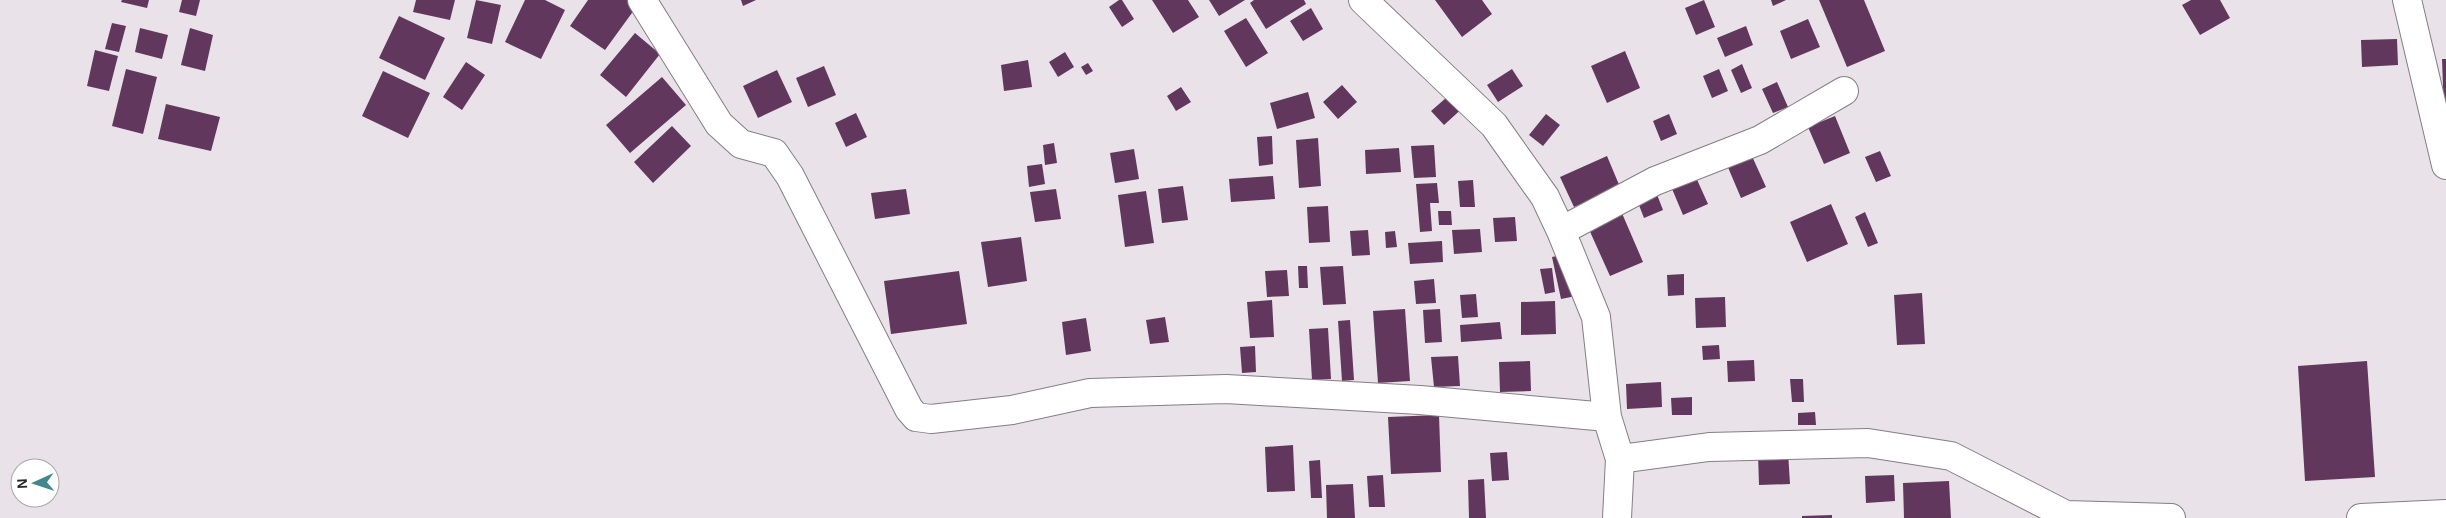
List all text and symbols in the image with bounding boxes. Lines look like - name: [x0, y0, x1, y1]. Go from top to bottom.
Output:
- north arrow: [10, 458, 60, 508]
- text: N: [14, 478, 30, 489]

